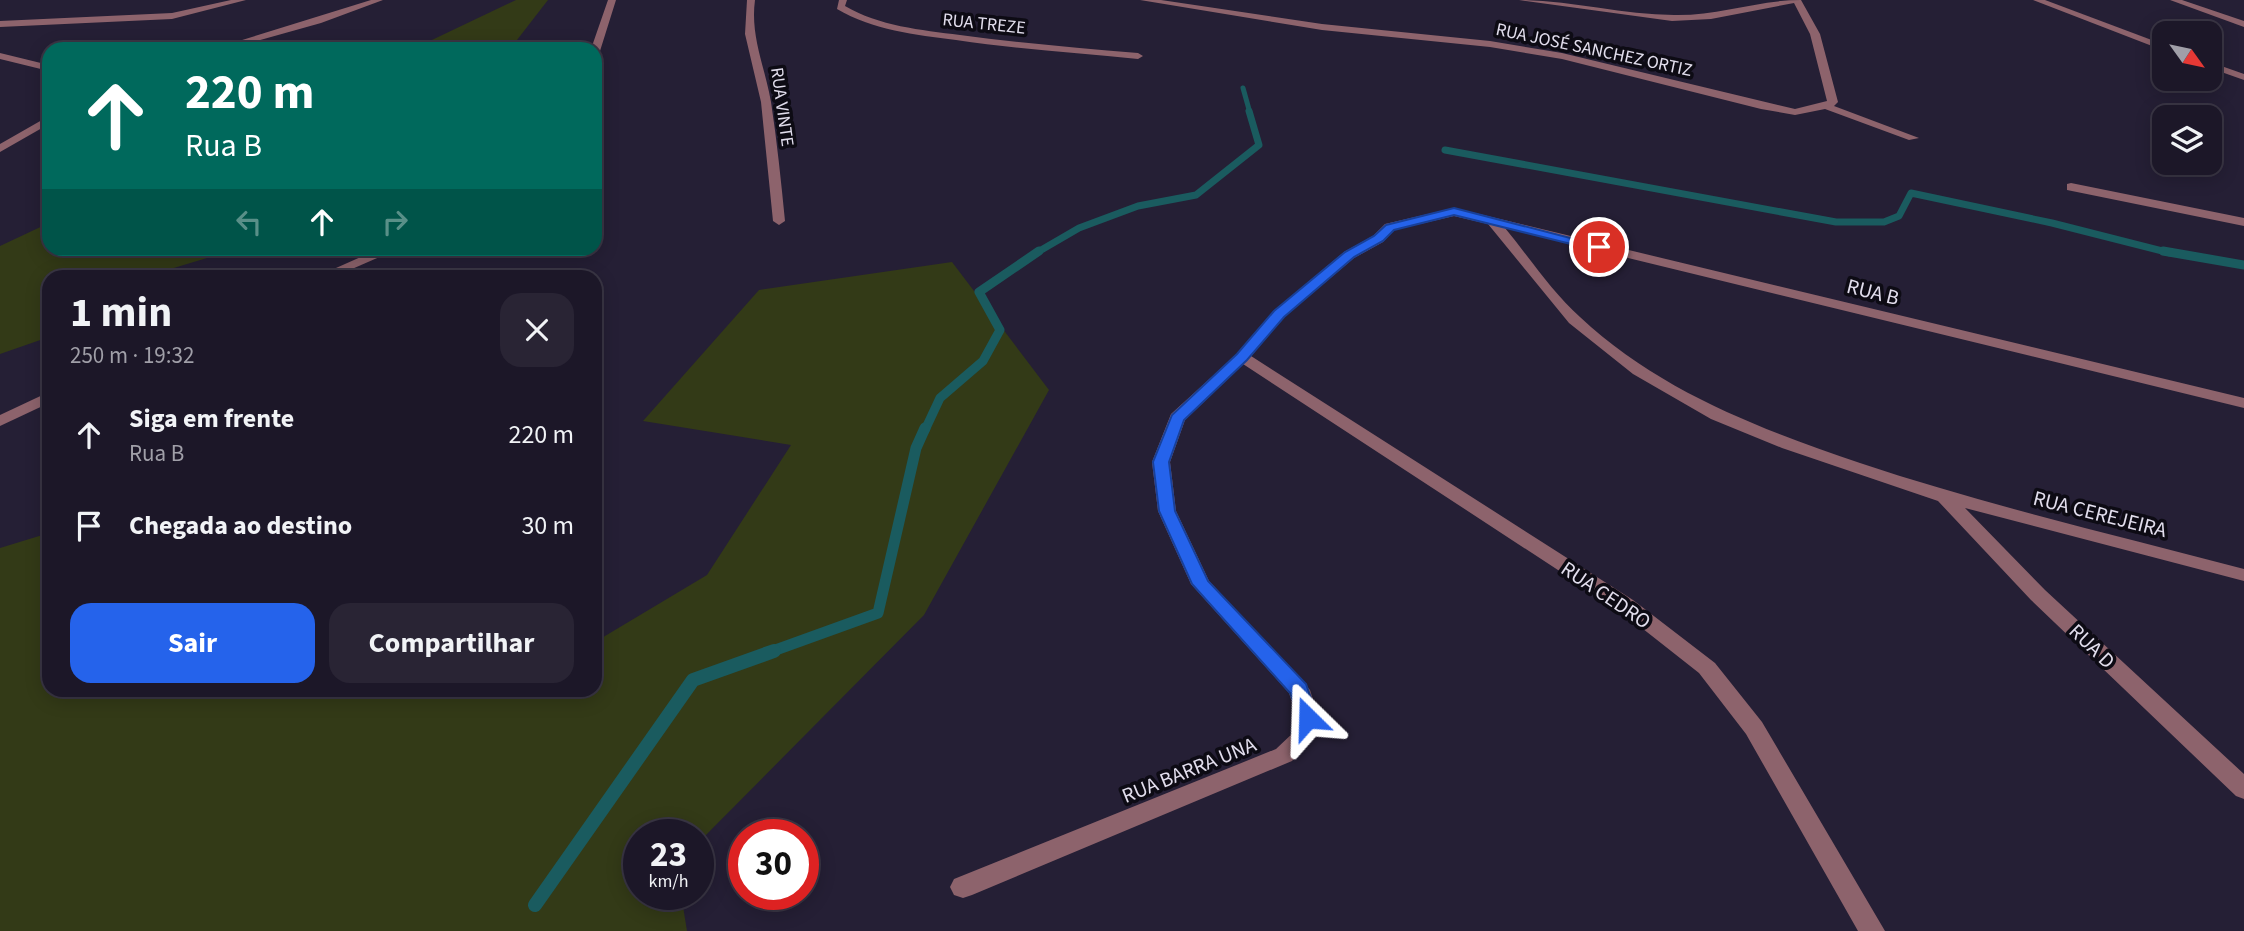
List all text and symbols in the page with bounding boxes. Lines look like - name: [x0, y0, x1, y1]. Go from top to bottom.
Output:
- street label: RUA TREZE: [941, 7, 1027, 41]
- street label: RUA JOSÉ SANCHEZ ORTIZ: [1494, 17, 1694, 83]
- north arrow: [2152, 21, 2222, 91]
- map controls: [2152, 21, 2222, 175]
- text: 220 m: [185, 58, 314, 128]
- street label: RUA VINTE: [764, 66, 800, 148]
- icon: ahead: [70, 70, 161, 161]
- button: layers: [2152, 105, 2222, 175]
- text: Rua B: [185, 123, 262, 169]
- icon: left: [230, 203, 268, 241]
- icon: ahead: [303, 203, 341, 241]
- icon: right: [376, 203, 414, 241]
- pin: [1569, 217, 1629, 277]
- icon: arrive: [1580, 228, 1618, 266]
- street label: RUA B: [1844, 271, 1902, 313]
- text: 1 min: [70, 283, 172, 343]
- button: close: [500, 293, 574, 367]
- text: 250 m · 19:32: [70, 339, 194, 372]
- text: Siga em frente: [129, 400, 294, 437]
- icon: ahead: [70, 416, 108, 454]
- text: 220 m: [508, 416, 574, 453]
- text: Rua B: [129, 437, 184, 470]
- street label: RUA CEREJEIRA: [2030, 483, 2171, 545]
- icon: arrive: [70, 507, 108, 545]
- text: Chegada ao destino: [129, 507, 352, 544]
- text: 30 m: [521, 507, 574, 544]
- street label: RUA CEDRO: [1555, 554, 1657, 636]
- button: Sair: [70, 603, 315, 683]
- button: Compartilhar: [329, 603, 574, 683]
- street label: RUA D: [2062, 617, 2122, 675]
- position arrow: [1271, 681, 1345, 755]
- street label: RUA BARRA UNA: [1117, 729, 1261, 811]
- speed limit sign: 30: [728, 819, 819, 910]
- text: 23: [650, 830, 687, 880]
- text: km/h: [649, 869, 688, 894]

